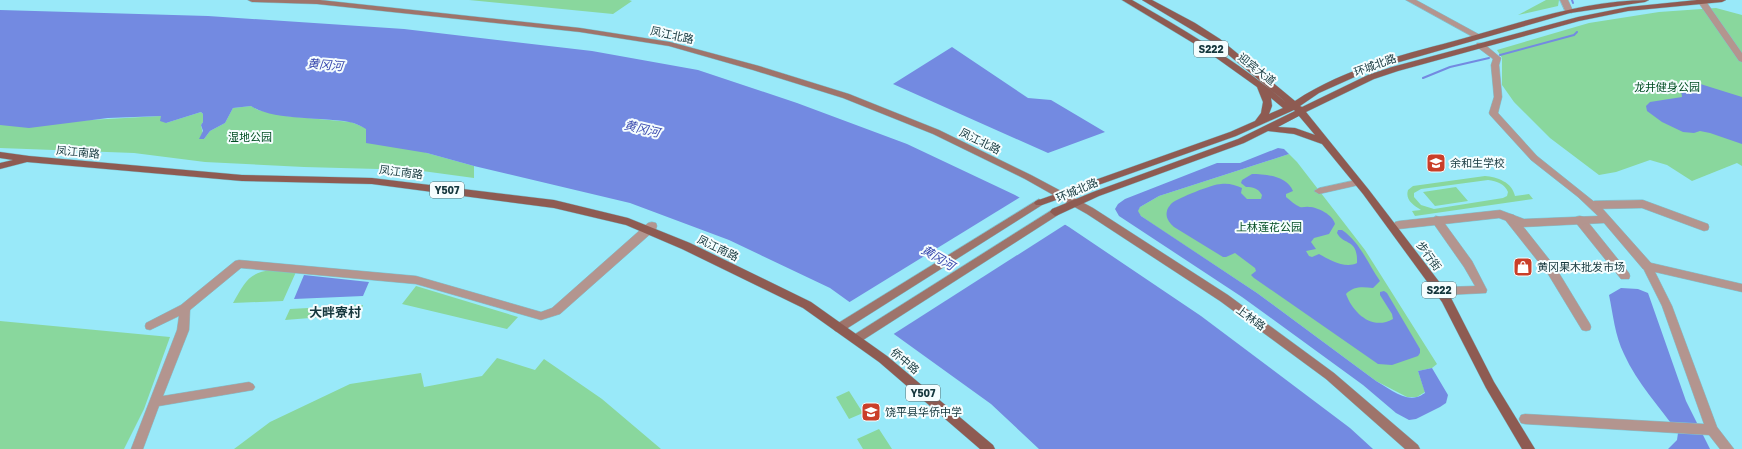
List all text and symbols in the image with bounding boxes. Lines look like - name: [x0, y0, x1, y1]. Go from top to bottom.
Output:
- street label: 凤江北路: [649, 24, 695, 45]
- road number: S222: [1194, 41, 1228, 57]
- street label: 迎宾大道: [1236, 50, 1279, 87]
- street label: 环城北路: [1352, 51, 1398, 78]
- water label: 黄冈河: [306, 55, 346, 74]
- park label: 龙井健身公园: [1634, 80, 1700, 93]
- water label: 黄冈河: [623, 117, 663, 141]
- street label: 凤江北路: [958, 125, 1003, 156]
- park label: 湿地公园: [228, 130, 272, 143]
- street label: 凤江南路: [56, 143, 101, 160]
- school or university icon: 余和生学校: [1425, 152, 1447, 174]
- place label: 余和生学校: [1450, 156, 1505, 169]
- street label: 凤江南路: [378, 162, 424, 181]
- street label: 环城北路: [1054, 175, 1100, 204]
- road number: Y507: [430, 182, 464, 198]
- park label: 上林莲花公园: [1236, 220, 1302, 233]
- street label: 凤江南路: [696, 232, 741, 263]
- street label: 步行街: [1414, 239, 1445, 273]
- water label: 黄冈河: [919, 242, 959, 274]
- shop icon: 黄冈果木批发市场: [1512, 256, 1534, 278]
- place label: 黄冈果木批发市场: [1537, 260, 1625, 273]
- road number: S222: [1422, 282, 1456, 298]
- street label: 上林路: [1234, 303, 1268, 333]
- district label: 大畔寮村: [309, 304, 361, 320]
- street label: 侨中路: [889, 345, 922, 376]
- road number: Y507: [906, 385, 940, 401]
- school or university icon: 饶平县华侨中学: [860, 401, 882, 423]
- place label: 饶平县华侨中学: [885, 405, 962, 418]

